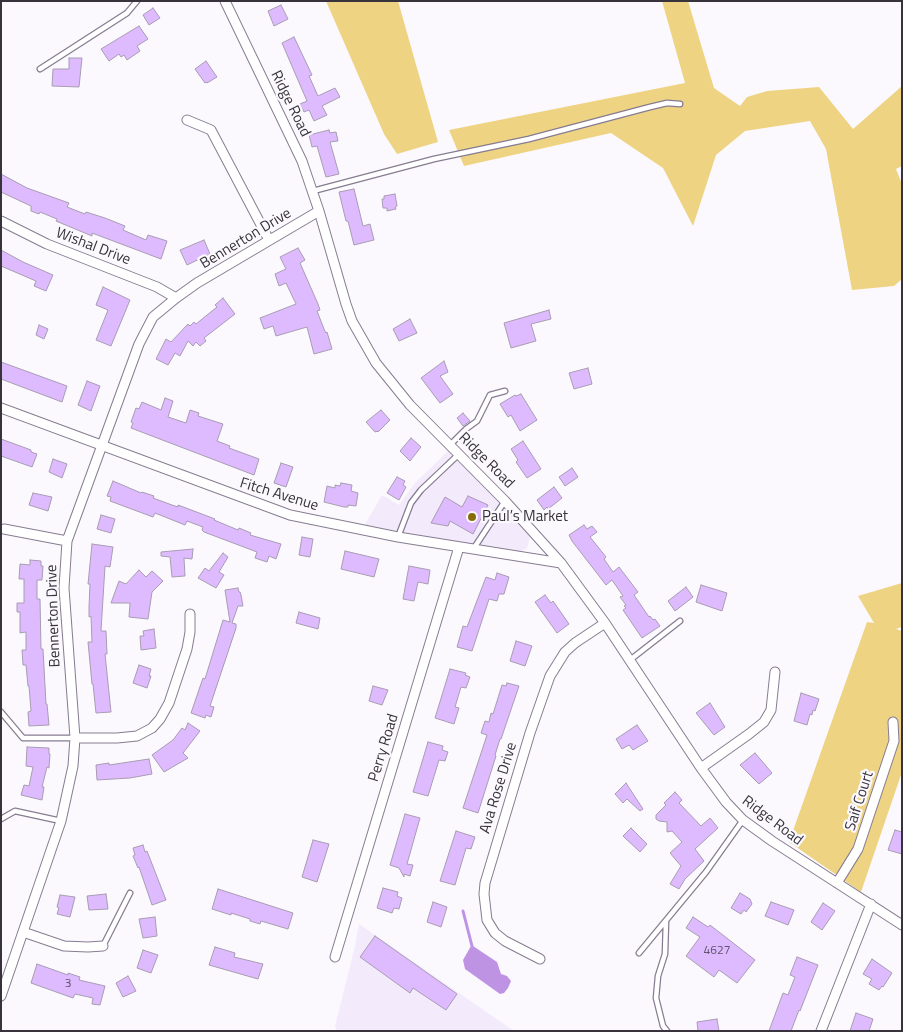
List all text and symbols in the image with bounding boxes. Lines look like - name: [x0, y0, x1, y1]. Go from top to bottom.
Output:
- street label: Ridge Road: [266, 68, 314, 140]
- street label: Bennerton Drive: [197, 205, 295, 273]
- street label: Wishal Drive: [53, 224, 133, 270]
- street label: Ridge Road: [454, 429, 518, 493]
- street label: Fitch Avenue: [238, 475, 320, 515]
- place label: Paul’s Market: [482, 508, 568, 526]
- marker: Paul’s Market: [466, 511, 478, 523]
- street label: Bennerton Drive: [43, 564, 65, 668]
- street label: Perry Road: [365, 712, 403, 784]
- street label: Ava Rose Drive: [477, 740, 521, 836]
- street label: Saif Court: [842, 769, 878, 833]
- street label: Ridge Road: [738, 792, 806, 850]
- house number: 4627: [704, 944, 730, 958]
- house number: 3: [65, 977, 71, 991]

